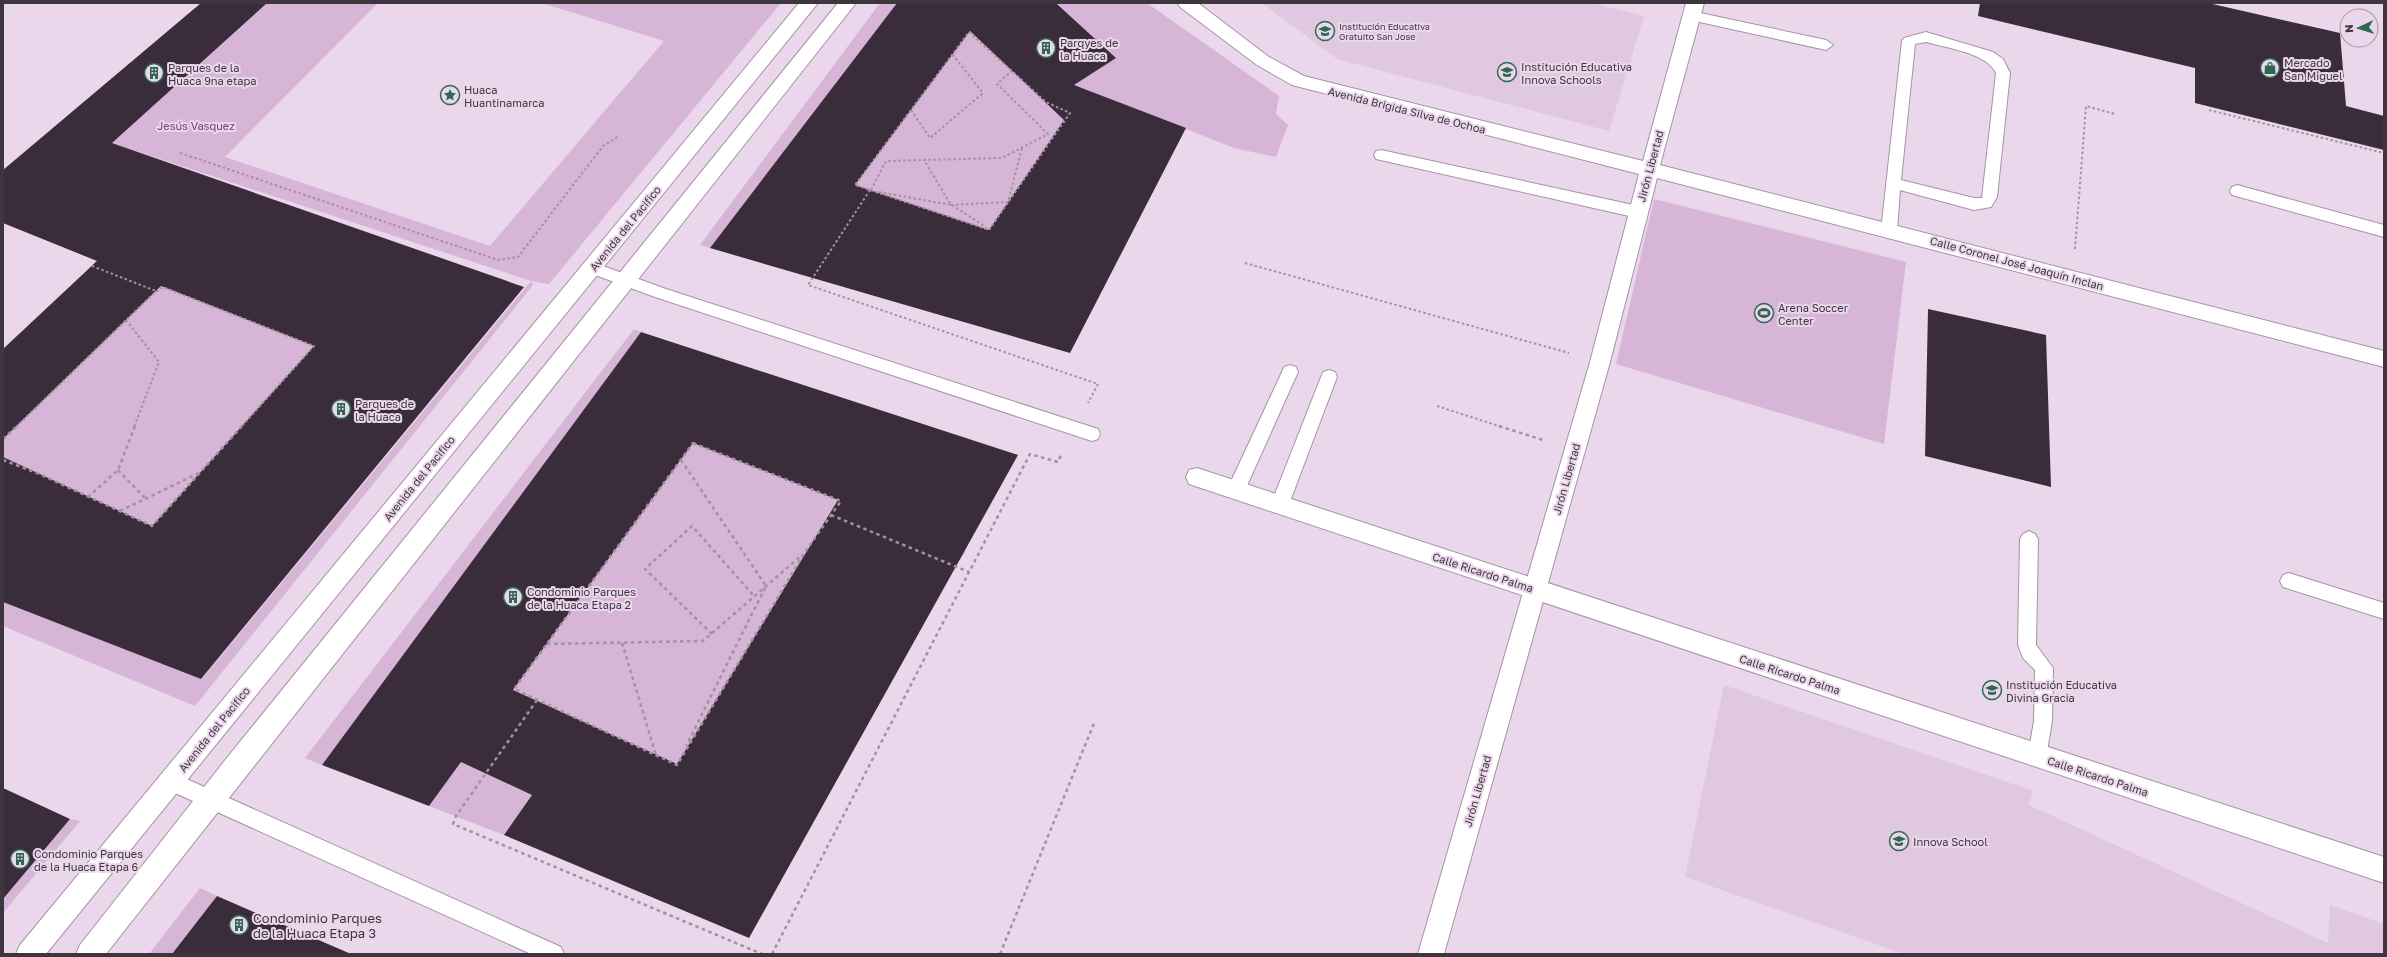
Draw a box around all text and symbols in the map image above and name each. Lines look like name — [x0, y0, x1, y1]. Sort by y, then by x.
north arrow — [2339, 8, 2379, 48]
school or university icon: Institución Educativa Gratuito San Jose — [1314, 20, 1336, 42]
place label: Institución Educativa Gratuito San Jose — [1339, 21, 1430, 42]
text: N — [2342, 24, 2355, 33]
place label: Parqyes de la Huaca — [1060, 36, 1118, 62]
building icon: Parqyes de la Huaca — [1035, 37, 1057, 59]
place label: Mercado San Miguel — [2284, 56, 2343, 82]
shop icon: Mercado San Miguel — [2259, 57, 2281, 79]
place label: Institución Educativa Innova Schools — [1521, 60, 1632, 86]
place label: Parques de la Huaca 9na etapa — [168, 61, 257, 87]
school or university icon: Institución Educativa Innova Schools — [1496, 61, 1518, 83]
building icon: Parques de la Huaca 9na etapa — [143, 62, 165, 84]
place label: Huaca Huantinamarca — [464, 83, 545, 109]
place icon: Huaca Huantinamarca — [439, 84, 461, 106]
street label: Avenida Brigida Silva de Ochoa — [1327, 84, 1487, 136]
park label: Jesús Vasquez — [157, 119, 235, 132]
street label: Jirón Libertad — [1634, 129, 1666, 203]
street label: Avenida del Pacifico — [587, 183, 664, 273]
street label: Calle Coronel José Joaquín Inclan — [1929, 234, 2105, 292]
place label: Arena Soccer Center — [1778, 301, 1849, 327]
sports icon: Arena Soccer Center — [1753, 302, 1775, 324]
place label: Parques de la Huaca — [355, 397, 414, 423]
building icon: Parques de la Huaca — [330, 398, 352, 420]
street label: Avenida del Pacifico — [381, 433, 458, 523]
street label: Jirón Libertad — [1550, 442, 1582, 516]
street label: Calle Ricardo Palma — [1431, 550, 1535, 594]
place label: Condominio Parques de la Huaca Etapa 2 — [527, 585, 636, 611]
building icon: Condominio Parques de la Huaca Etapa 2 — [502, 586, 524, 608]
street label: Calle Ricardo Palma — [1738, 652, 1842, 696]
place label: Institución Educativa Divina Gracia — [2006, 678, 2117, 704]
school or university icon: Institución Educativa Divina Gracia — [1981, 679, 2003, 701]
street label: Avenida del Pacifico — [176, 684, 253, 774]
street label: Jirón Libertad — [1461, 754, 1493, 828]
street label: Calle Ricardo Palma — [2046, 754, 2150, 798]
school or university icon: Innova School — [1888, 830, 1910, 852]
place label: Innova School — [1913, 835, 1988, 848]
place label: Condominio Parques de la Huaca Etapa 6 — [34, 847, 143, 873]
building icon: Condominio Parques de la Huaca Etapa 6 — [9, 848, 31, 870]
place label: Condominio Parques de la Huaca Etapa 3 — [253, 910, 382, 941]
building icon: Condominio Parques de la Huaca Etapa 3 — [228, 914, 250, 936]

